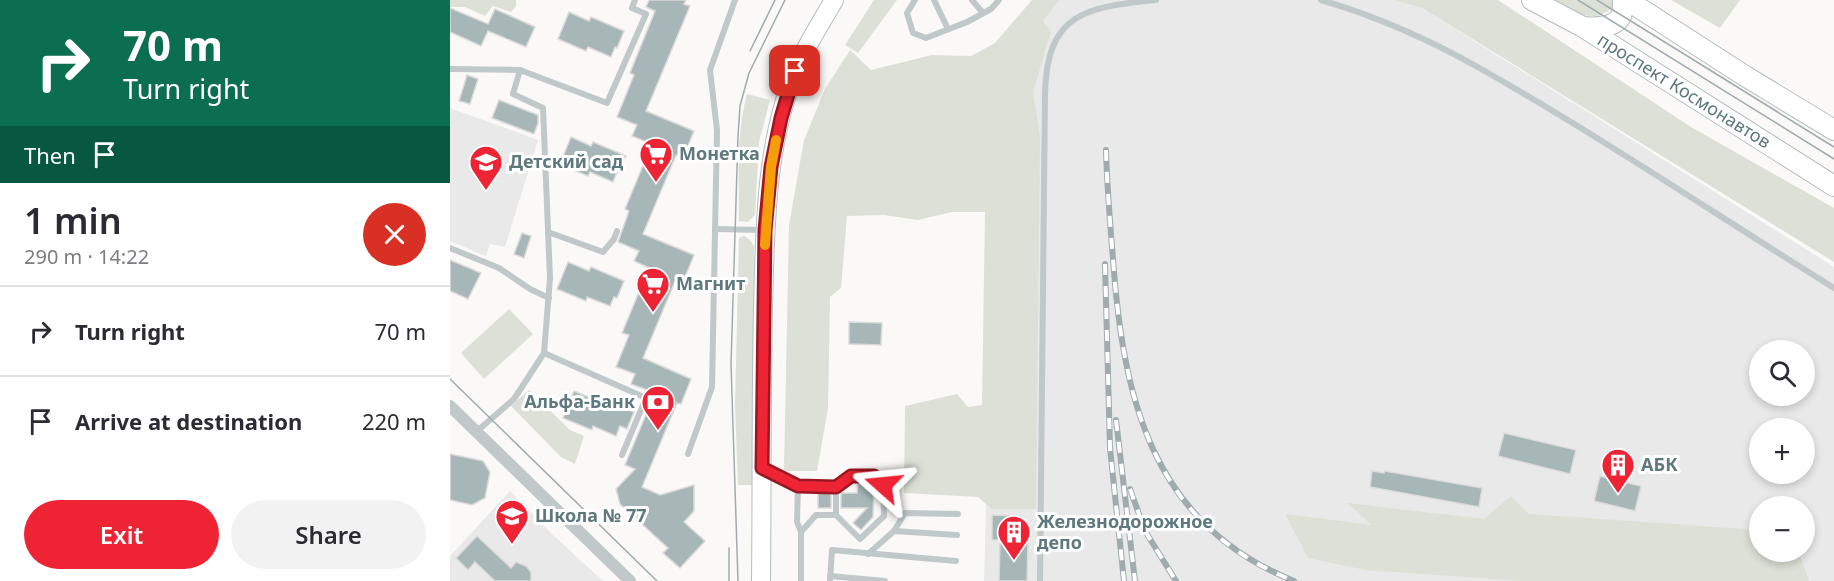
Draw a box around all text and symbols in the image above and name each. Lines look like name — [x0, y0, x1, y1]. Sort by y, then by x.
text: 70 m — [123, 16, 223, 73]
icon: right — [24, 24, 102, 102]
street label: проспект Космонавтов — [1593, 27, 1776, 153]
pin — [769, 45, 820, 96]
icon: arrive — [778, 54, 811, 87]
text: Turn right — [123, 70, 249, 107]
supermarket icon: Монетка — [638, 136, 674, 183]
icon: arrive — [88, 138, 121, 171]
text: Then — [24, 140, 76, 170]
place label: Монетка — [679, 141, 760, 165]
school or university icon: Детский сад — [468, 144, 504, 191]
place label: Детский сад — [509, 149, 624, 173]
text: 1 min — [24, 196, 122, 245]
button: close — [363, 203, 426, 266]
text: 290 m · 14:22 — [24, 243, 149, 270]
supermarket icon: Магнит — [635, 266, 671, 313]
place label: Магнит — [676, 271, 745, 295]
icon: right — [24, 315, 57, 348]
text: Turn right — [75, 316, 185, 346]
text: 70 m — [375, 316, 426, 346]
map controls — [1749, 340, 1815, 562]
button: search — [1749, 340, 1815, 406]
bank icon: Альфа-Банк — [640, 384, 676, 431]
place label: Альфа-Банк — [524, 389, 635, 413]
icon: arrive — [24, 405, 57, 438]
text: Arrive at destination — [75, 406, 302, 436]
text: 220 m — [362, 406, 426, 436]
button: + — [1749, 418, 1815, 484]
building icon: АБК — [1600, 447, 1636, 494]
place label: АБК — [1641, 452, 1678, 476]
position arrow — [851, 453, 915, 517]
button: − — [1749, 496, 1815, 562]
school or university icon: Школа № 77 — [494, 498, 530, 545]
button: Exit — [24, 500, 219, 569]
button: Share — [231, 500, 426, 569]
place label: Школа № 77 — [535, 503, 647, 527]
place label: Железнодорожное депо — [1037, 509, 1213, 554]
building icon: Железнодорожное депо — [996, 514, 1032, 561]

